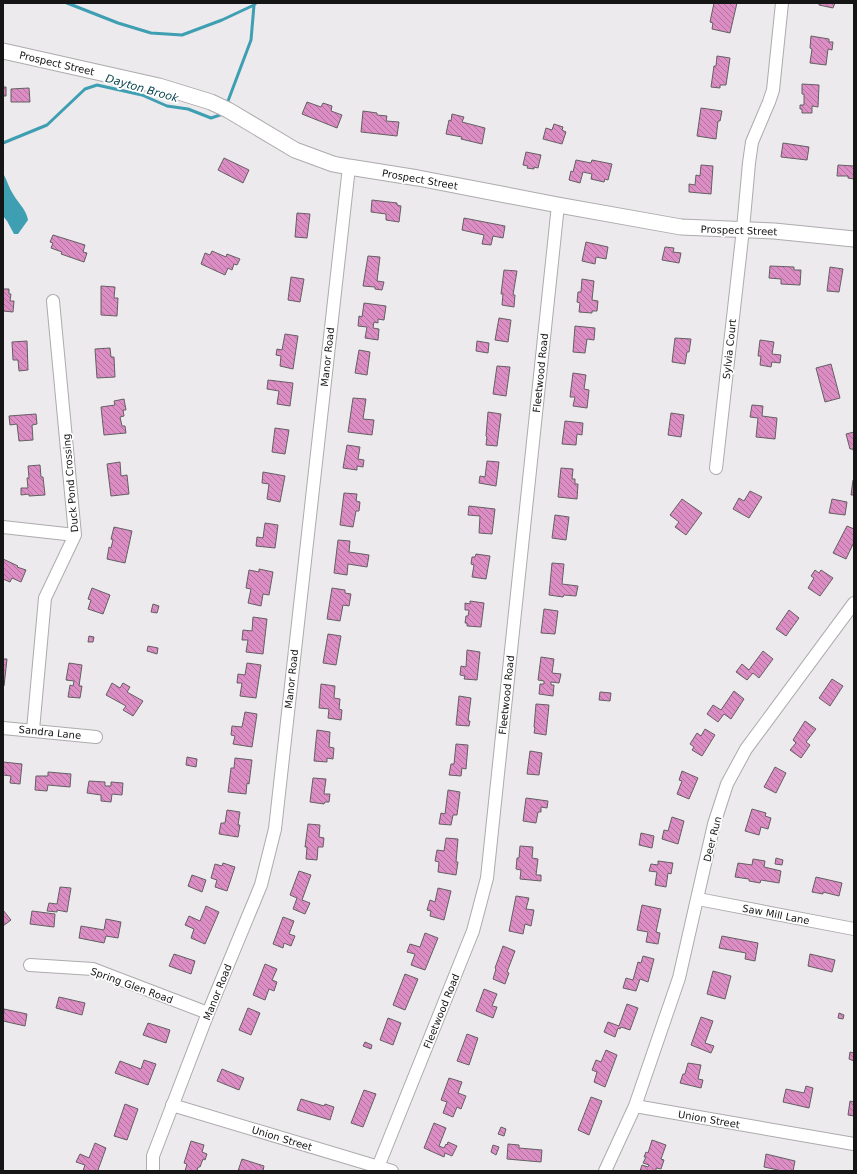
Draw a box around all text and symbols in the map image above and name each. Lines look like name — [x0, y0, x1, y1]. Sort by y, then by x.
street label: Prospect Street — [18, 50, 95, 77]
water label: Dayton Brook — [104, 72, 180, 105]
street label: Prospect Street — [381, 167, 459, 192]
street label: Prospect Street — [701, 224, 778, 237]
street label: Sylvia Court — [721, 318, 738, 380]
street label: Manor Road — [319, 327, 336, 387]
street label: Fleetwood Road — [531, 333, 550, 413]
street label: Duck Pond Crossing — [61, 433, 80, 533]
street label: Manor Road — [283, 649, 300, 709]
street label: Fleetwood Road — [497, 655, 516, 735]
street label: Sandra Lane — [18, 724, 82, 741]
street label: Deer Run — [702, 815, 723, 863]
street label: Saw Mill Lane — [741, 903, 810, 926]
street label: Manor Road — [201, 962, 234, 1022]
street label: Spring Glen Road — [89, 965, 174, 1005]
street label: Fleetwood Road — [421, 972, 462, 1050]
street label: Union Street — [677, 1109, 741, 1130]
street label: Union Street — [250, 1124, 313, 1153]

